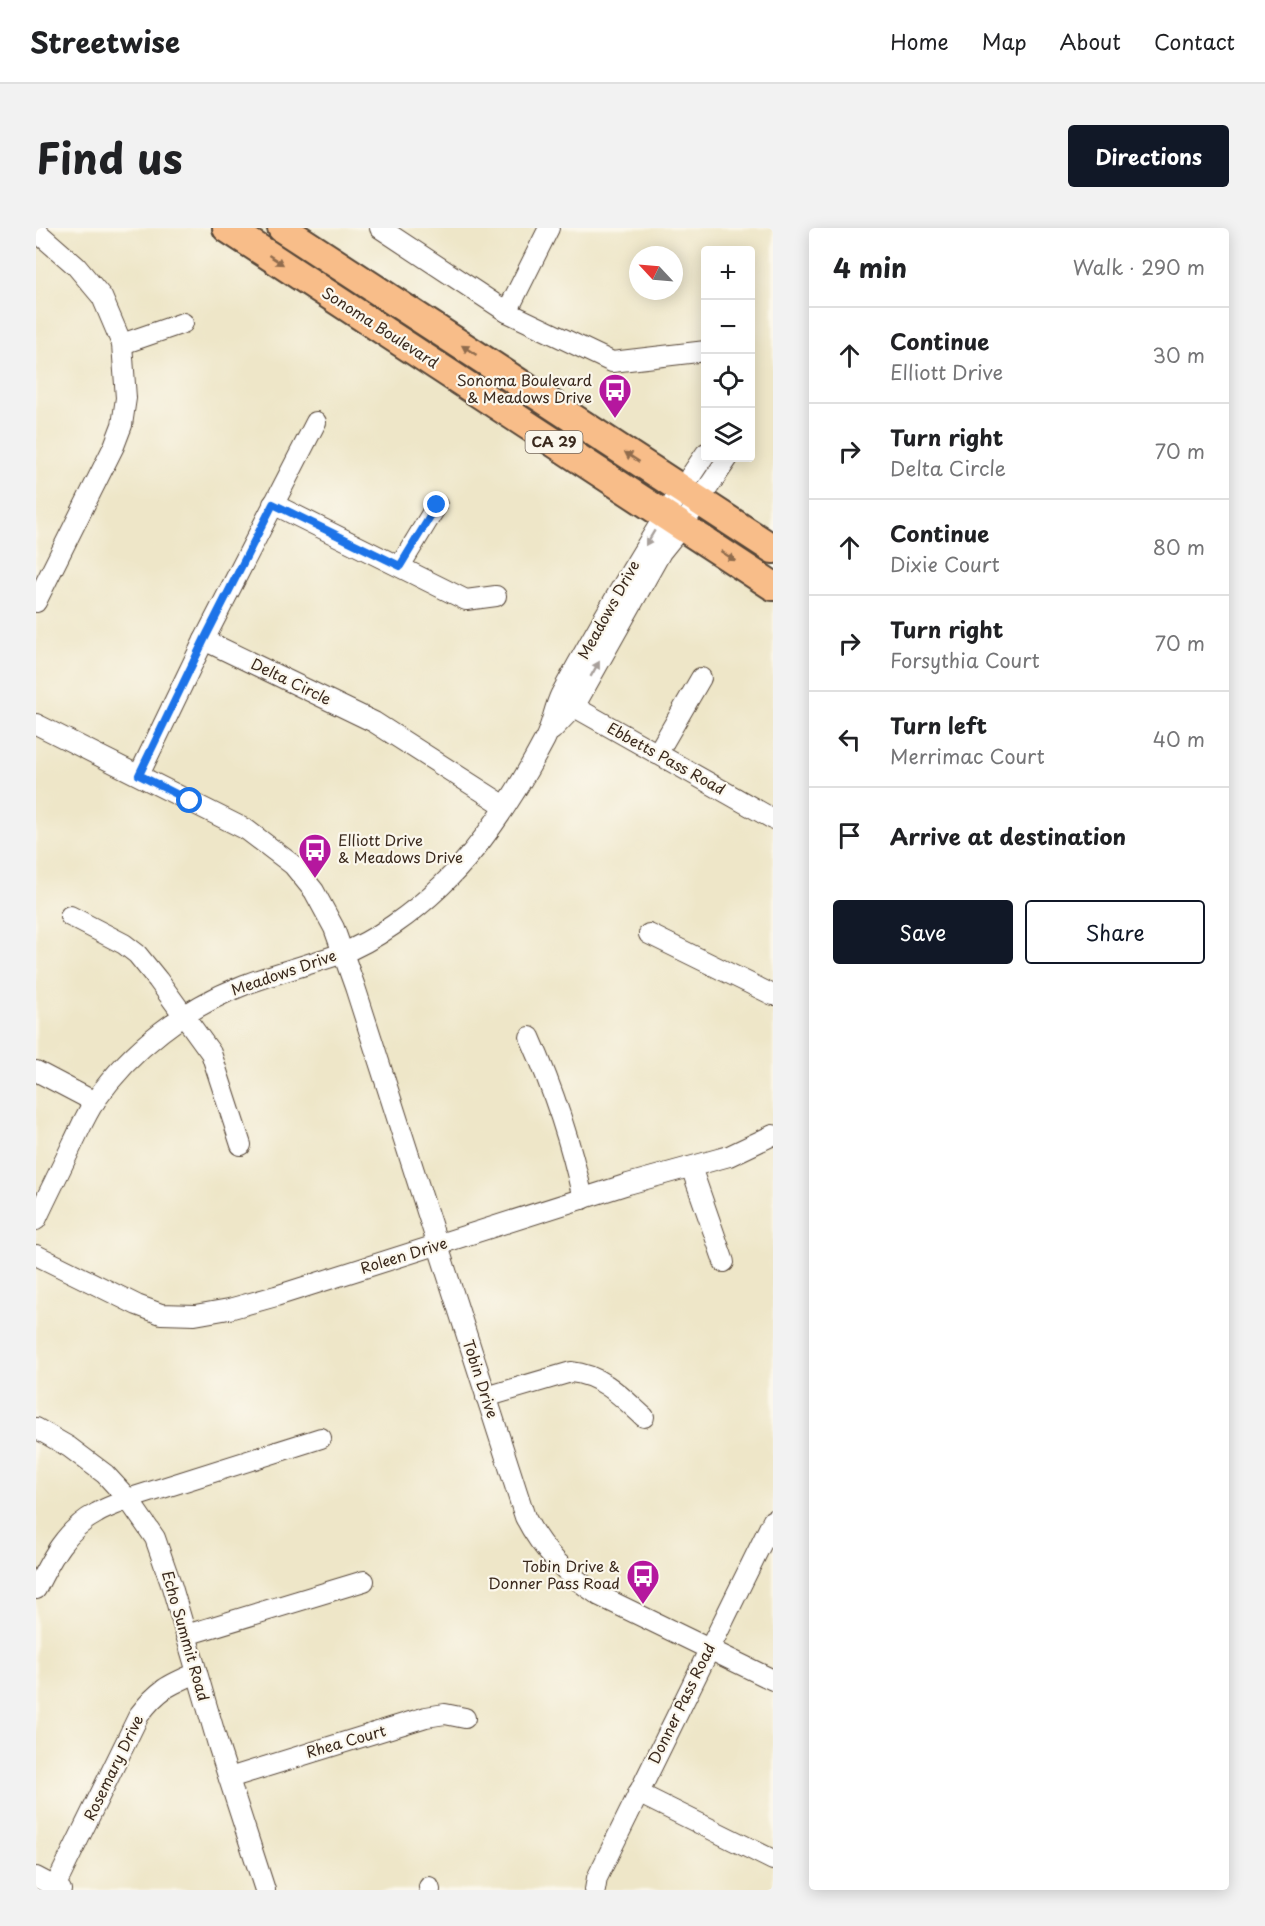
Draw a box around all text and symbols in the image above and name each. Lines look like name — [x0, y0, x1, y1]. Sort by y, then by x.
text: Streetwise — [30, 20, 180, 63]
text: Home — [890, 25, 949, 57]
text: Map — [982, 25, 1027, 57]
text: About — [1060, 25, 1121, 57]
text: Contact — [1154, 25, 1235, 57]
text: Find us — [36, 125, 183, 188]
button: Directions — [1068, 125, 1229, 187]
north arrow — [629, 246, 683, 300]
map controls — [701, 246, 755, 462]
button: + — [701, 246, 755, 300]
text: 4 min — [833, 248, 907, 287]
text: Walk · 290 m — [1073, 252, 1205, 282]
one-way arrow — [267, 254, 283, 266]
street label: Sonoma Boulevard — [318, 280, 444, 373]
button: − — [701, 300, 755, 354]
text: Continue — [890, 324, 989, 357]
icon: ahead — [833, 339, 866, 372]
text: 30 m — [1152, 340, 1205, 370]
one-way arrow — [461, 344, 477, 355]
button: locate — [701, 354, 755, 408]
text: Elliott Drive — [890, 357, 1003, 387]
place label: Sonoma Boulevard & Meadows Drive — [457, 368, 592, 408]
bus stop icon: Sonoma Boulevard & Meadows Drive — [597, 372, 633, 419]
button: layers — [701, 408, 755, 462]
text: Turn right — [890, 420, 1003, 453]
road number: CA 29 — [526, 431, 582, 453]
icon: right — [833, 435, 866, 468]
text: 70 m — [1155, 436, 1205, 466]
one-way arrow — [624, 451, 640, 463]
text: Delta Circle — [890, 453, 1006, 483]
route end — [423, 491, 449, 517]
text: Continue — [890, 516, 989, 549]
one-way arrow — [644, 530, 655, 546]
icon: ahead — [833, 531, 866, 564]
text: 80 m — [1153, 532, 1205, 562]
text: Dixie Court — [890, 549, 1000, 579]
one-way arrow — [719, 550, 735, 562]
street label: Meadows Drive — [571, 556, 644, 663]
text: Turn right — [890, 612, 1003, 645]
icon: right — [833, 627, 866, 660]
text: 70 m — [1155, 628, 1205, 658]
text: Forsythia Court — [890, 645, 1040, 675]
street label: Delta Circle — [248, 651, 336, 710]
one-way arrow — [590, 661, 601, 677]
text: Turn left — [890, 708, 987, 741]
street label: Ebbetts Pass Road — [603, 716, 730, 800]
icon: left — [833, 723, 866, 756]
text: 40 m — [1153, 724, 1205, 754]
text: Merrimac Court — [890, 741, 1045, 771]
route start — [176, 787, 202, 813]
icon: arrive — [833, 819, 866, 852]
text: Arrive at destination — [890, 819, 1126, 852]
place label: Elliott Drive & Meadows Drive — [338, 828, 463, 868]
bus stop icon: Elliott Drive & Meadows Drive — [297, 832, 333, 879]
button: Save — [833, 900, 1013, 964]
button: Share — [1025, 900, 1205, 964]
street label: Meadows Drive — [228, 943, 339, 1000]
street label: Roleen Drive — [357, 1230, 450, 1279]
street label: Tobin Drive — [458, 1336, 505, 1421]
place label: Tobin Drive & Donner Pass Road — [488, 1554, 620, 1594]
bus stop icon: Tobin Drive & Donner Pass Road — [625, 1558, 661, 1605]
street label: Echo Summit Road — [157, 1568, 216, 1703]
street label: Donner Pass Road — [641, 1639, 720, 1768]
street label: Rosemary Drive — [77, 1710, 148, 1824]
street label: Rhea Court — [303, 1718, 388, 1763]

